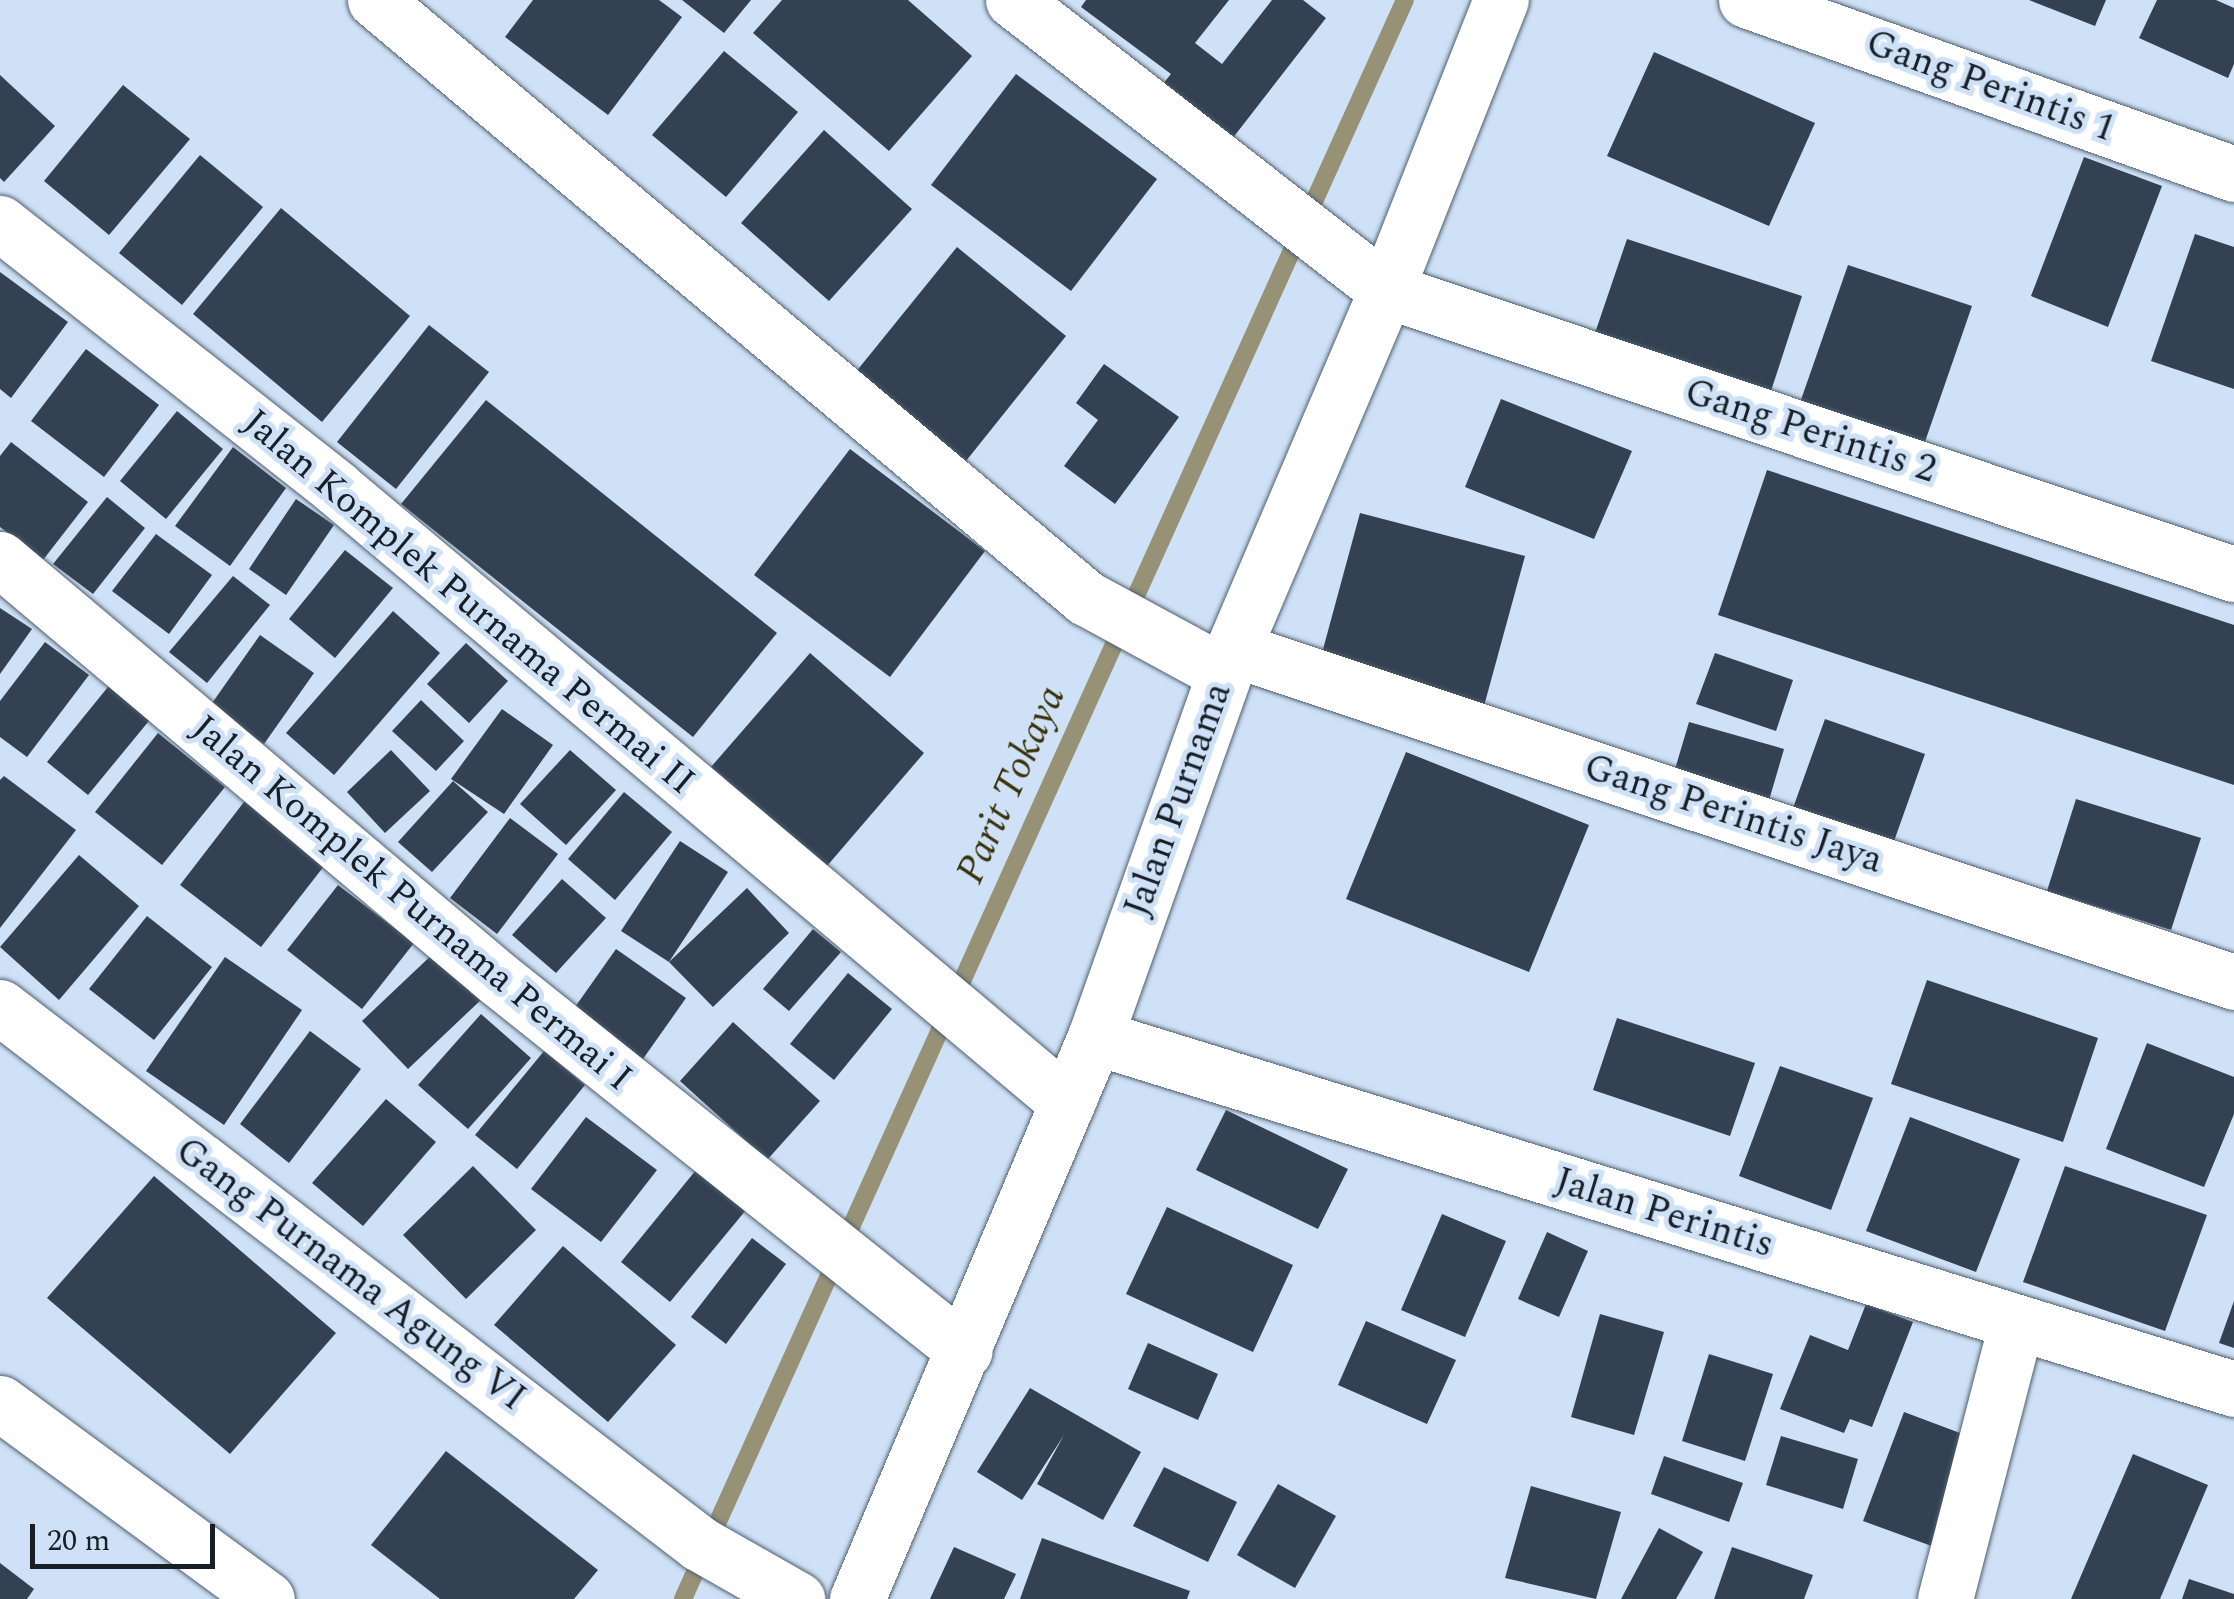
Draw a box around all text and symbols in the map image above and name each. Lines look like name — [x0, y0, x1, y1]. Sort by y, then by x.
street label: Gang Perintis 1 — [1859, 21, 2121, 153]
street label: Gang Perintis 2 — [1679, 370, 1941, 494]
street label: Jalan Komplek Purnama Permai II — [233, 400, 703, 806]
street label: Jalan Purnama — [1116, 677, 1242, 923]
water label: Parit Tokaya — [947, 679, 1077, 891]
street label: Jalan Komplek Purnama Permai I — [181, 706, 641, 1102]
street label: Gang Perintis Jaya — [1578, 745, 1888, 885]
street label: Gang Purnama Agung VI — [166, 1128, 534, 1422]
street label: Jalan Perintis — [1549, 1159, 1779, 1269]
scale bar — [35, 1504, 220, 1566]
text: 20 m — [47, 1518, 110, 1564]

